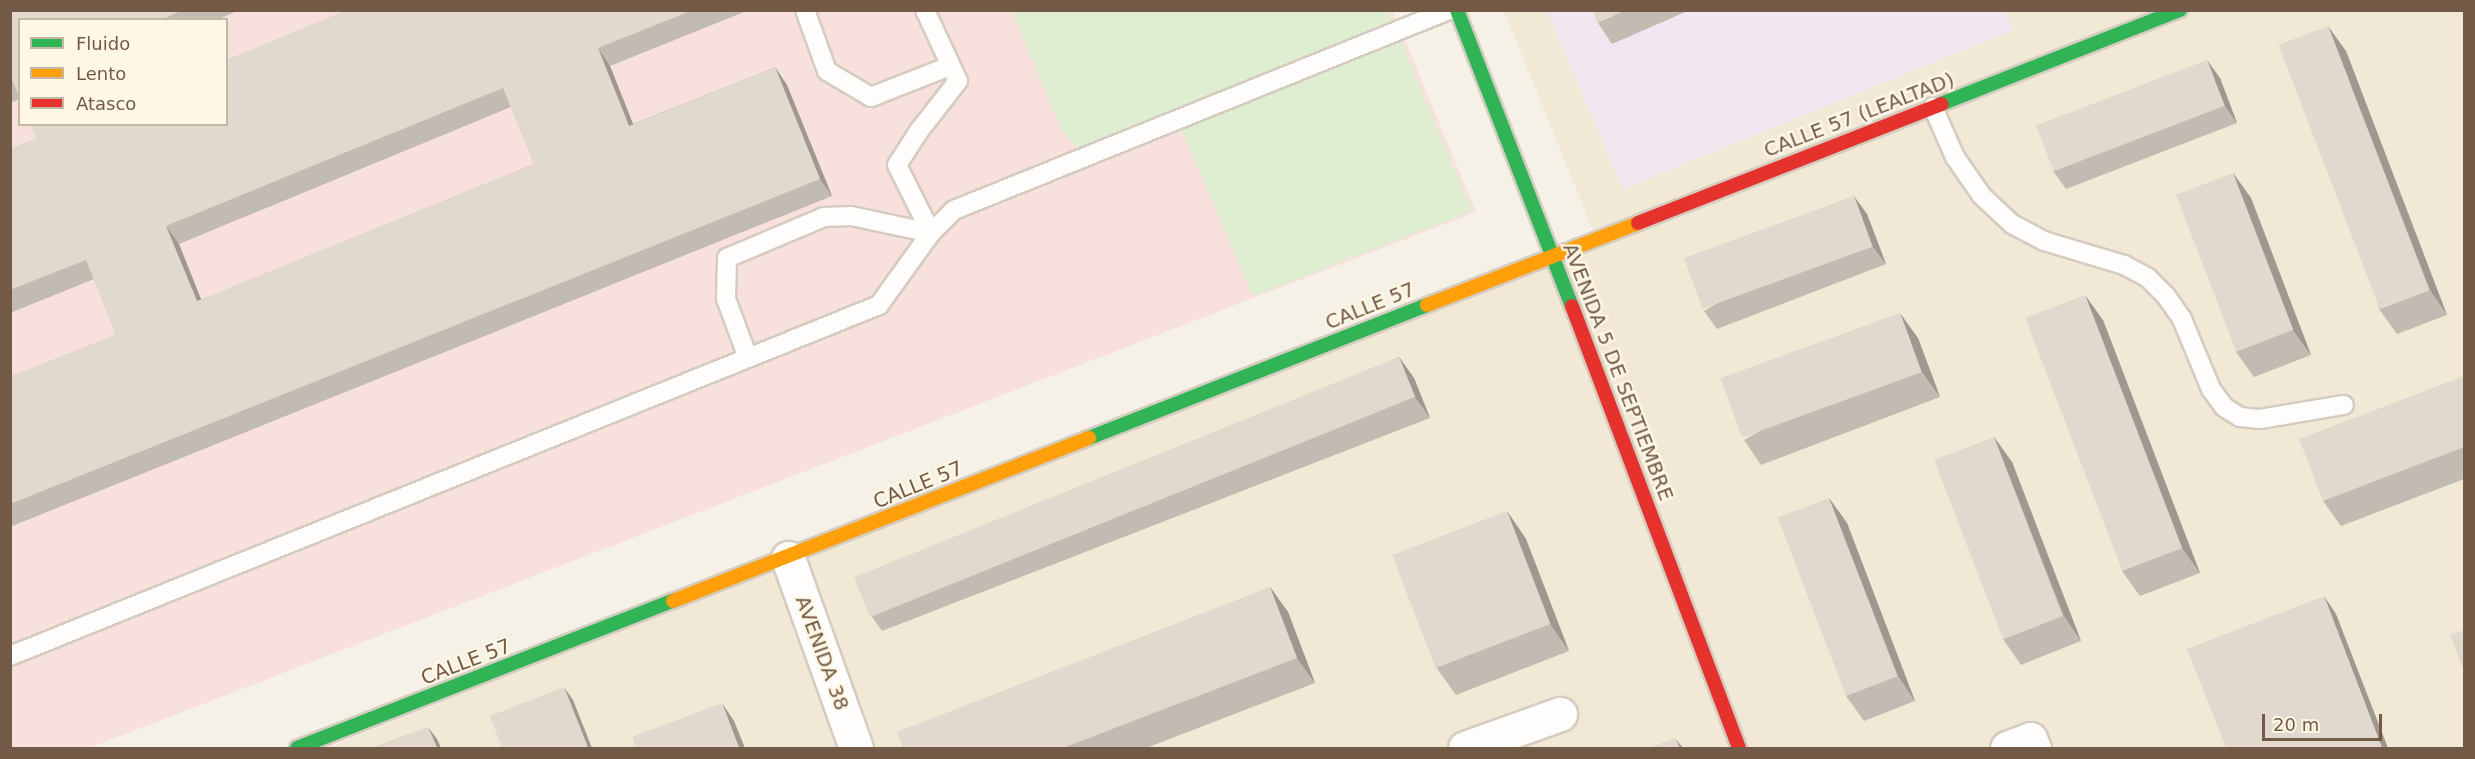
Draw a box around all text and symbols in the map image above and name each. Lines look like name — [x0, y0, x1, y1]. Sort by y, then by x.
legend — [18, 18, 228, 126]
text: Fluido — [76, 33, 130, 54]
text: Lento — [76, 63, 126, 84]
street label: CALLE 57 (LEALTAD) — [1760, 68, 1958, 162]
text: Atasco — [76, 93, 136, 114]
street label: AVENIDA 5 DE SEPTIEMBRE — [1558, 240, 1678, 504]
street label: CALLE 57 — [1322, 277, 1418, 335]
street label: CALLE 57 — [870, 456, 966, 514]
street label: AVENIDA 38 — [790, 592, 854, 714]
street label: CALLE 57 — [418, 634, 514, 690]
scale bar — [2265, 702, 2385, 740]
text: 20 m — [2273, 714, 2319, 735]

